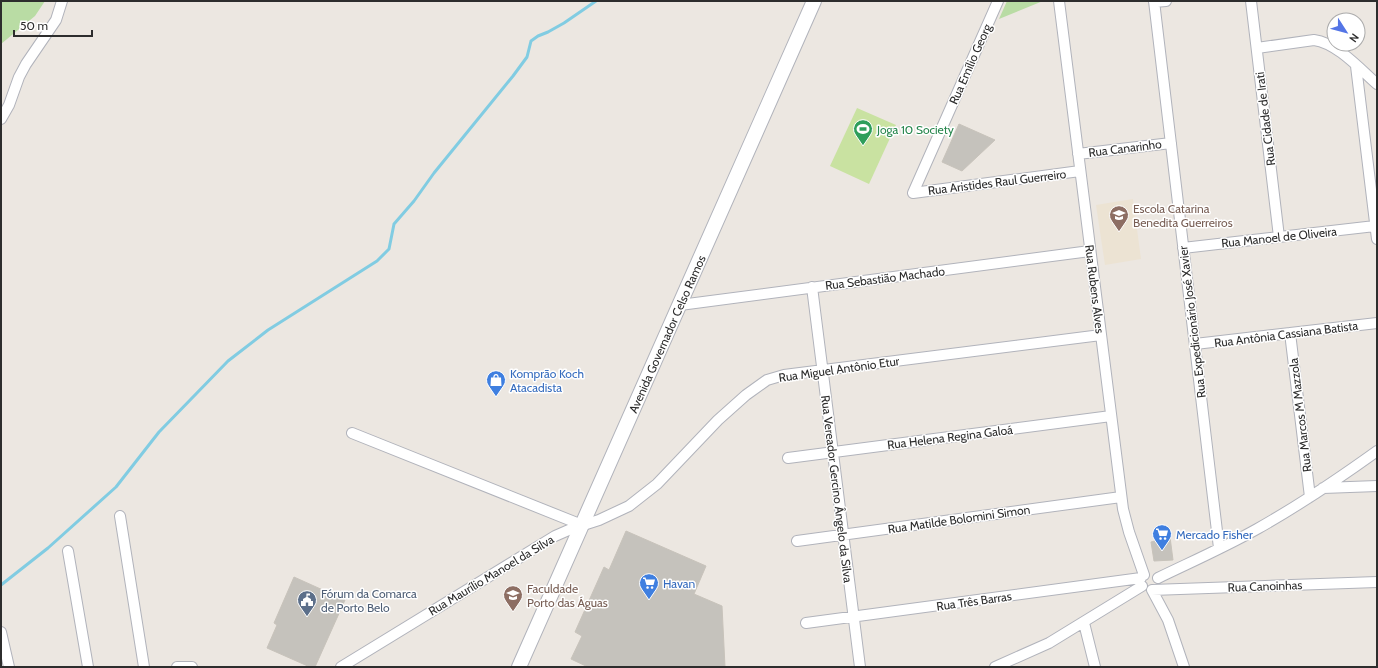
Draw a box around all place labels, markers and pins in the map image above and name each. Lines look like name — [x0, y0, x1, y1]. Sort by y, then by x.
sports icon: Joga 10 Society — [852, 118, 874, 146]
place label: Joga 10 Society — [876, 122, 954, 137]
place label: Escola Catarina Benedita Guerreiros — [1133, 201, 1233, 230]
school or university icon: Escola Catarina Benedita Guerreiros — [1108, 204, 1130, 232]
place label: Komprão Koch Atacadista — [510, 366, 584, 395]
shop icon: Komprão Koch Atacadista — [485, 369, 507, 397]
supermarket icon: Mercado Fisher — [1151, 523, 1173, 551]
place label: Mercado Fisher — [1176, 527, 1253, 542]
supermarket icon: Havan — [638, 572, 660, 600]
place label: Havan — [663, 576, 695, 591]
place label: Faculdade Porto das Águas — [527, 581, 608, 610]
school or university icon: Faculdade Porto das Águas — [502, 584, 524, 612]
place label: Fórum da Comarca de Porto Belo — [321, 586, 417, 615]
public building icon: Fórum da Comarca de Porto Belo — [296, 589, 318, 617]

